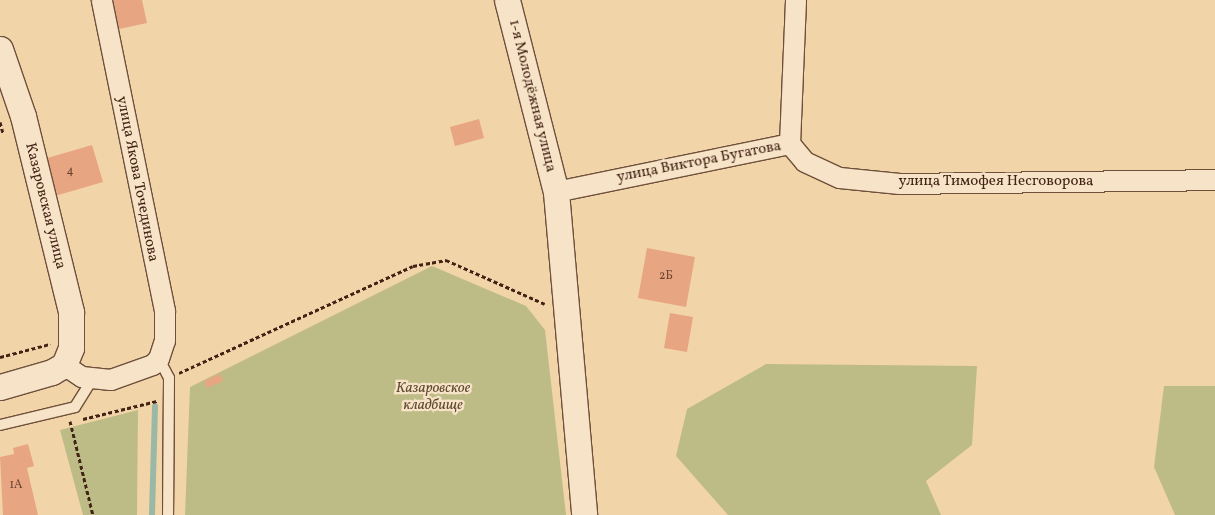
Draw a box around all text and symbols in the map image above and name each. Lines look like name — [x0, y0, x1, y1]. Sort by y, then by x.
street label: 1-я Молодёжная улица — [504, 18, 560, 174]
street label: улица Якова Точединова — [112, 94, 162, 264]
street label: улица Виктора Бугатова — [615, 137, 783, 187]
street label: Казаровская улица — [21, 141, 69, 271]
house number: 4 — [66, 165, 74, 179]
street label: улица Тимофея Несговорова — [898, 173, 1094, 191]
house number: 2Б — [659, 270, 673, 284]
park label: Казаровское кладбище — [396, 379, 470, 414]
house number: 1А — [9, 479, 23, 493]

